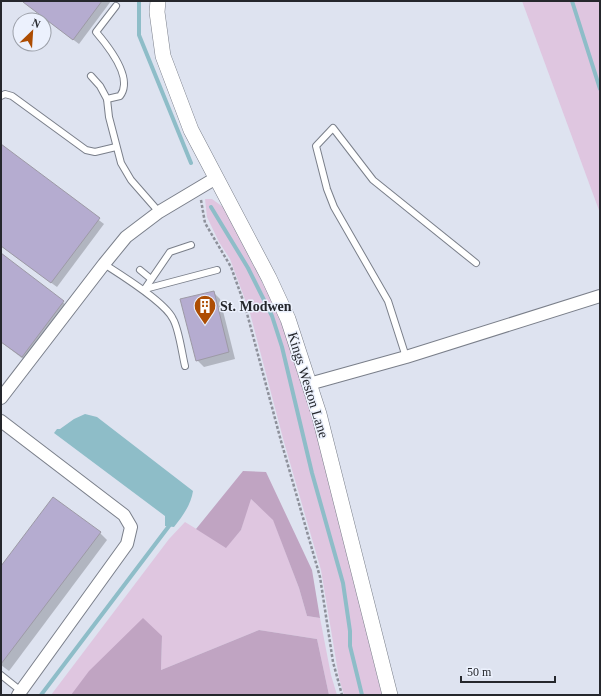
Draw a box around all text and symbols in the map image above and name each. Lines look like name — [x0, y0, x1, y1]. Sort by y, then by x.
north arrow — [12, 12, 52, 52]
text: N — [30, 16, 42, 30]
building icon: St. Modwen — [192, 293, 218, 326]
place label: St. Modwen — [220, 299, 292, 314]
street label: Kings Weston Lane — [285, 330, 331, 440]
scale bar — [461, 658, 555, 684]
text: 50 m — [467, 665, 492, 679]

